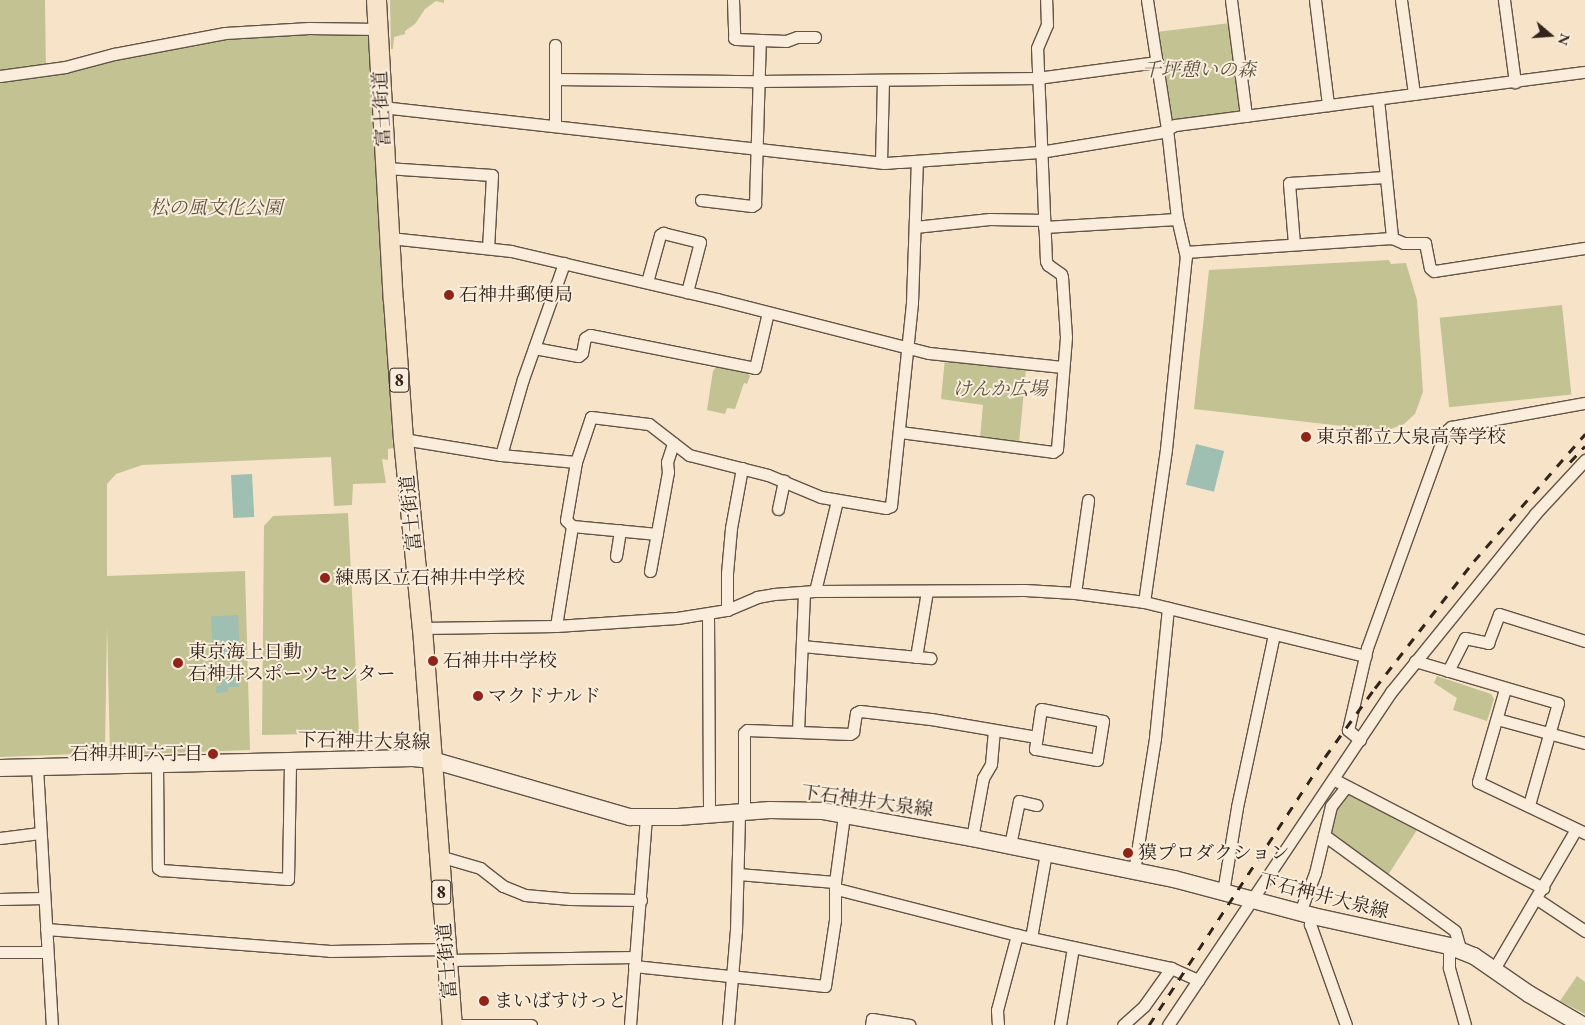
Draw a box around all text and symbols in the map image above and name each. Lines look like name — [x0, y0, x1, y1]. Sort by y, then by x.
north arrow — [1525, 10, 1575, 60]
text: N — [1554, 31, 1575, 48]
park label: 千坪憩いの森 — [1142, 59, 1256, 81]
street label: 富士街道 — [369, 70, 395, 148]
park label: 松の風文化公園 — [150, 197, 282, 219]
place label: 石神井郵便局 — [459, 284, 573, 306]
marker: 石神井郵便局 — [443, 289, 455, 301]
road number: 8 — [389, 364, 409, 396]
park label: けんか広場 — [953, 378, 1047, 400]
place label: 東京都立大泉高等学校 — [1316, 426, 1506, 448]
marker: 東京都立大泉高等学校 — [1300, 431, 1312, 443]
street label: 富士街道 — [396, 474, 426, 552]
place label: 練馬区立石神井中学校 — [335, 567, 525, 589]
marker: 練馬区立石神井中学校 — [319, 572, 331, 584]
place label: 東京海上日動 石神井スポーツセンター — [188, 641, 397, 685]
place label: 石神井中学校 — [443, 650, 557, 672]
marker: 石神井中学校 — [427, 655, 439, 667]
marker: 東京海上日動 石神井スポーツセンター — [172, 657, 184, 669]
place label: マクドナルド — [488, 685, 602, 707]
marker: マクドナルド — [472, 690, 484, 702]
street label: 下石神井大泉線 — [297, 728, 431, 754]
place label: 石神井町六丁目 — [70, 743, 203, 765]
marker: 石神井町六丁目 — [207, 748, 219, 760]
street label: 下石神井大泉線 — [800, 780, 934, 822]
place label: 獏プロダクション — [1138, 842, 1290, 864]
marker: 獏プロダクション — [1122, 847, 1134, 859]
street label: 下石神井大泉線 — [1257, 869, 1391, 923]
road number: 8 — [431, 876, 451, 908]
street label: 富士街道 — [432, 922, 462, 1000]
place label: まいばすけっと — [494, 990, 627, 1012]
marker: まいばすけっと — [478, 995, 490, 1007]

